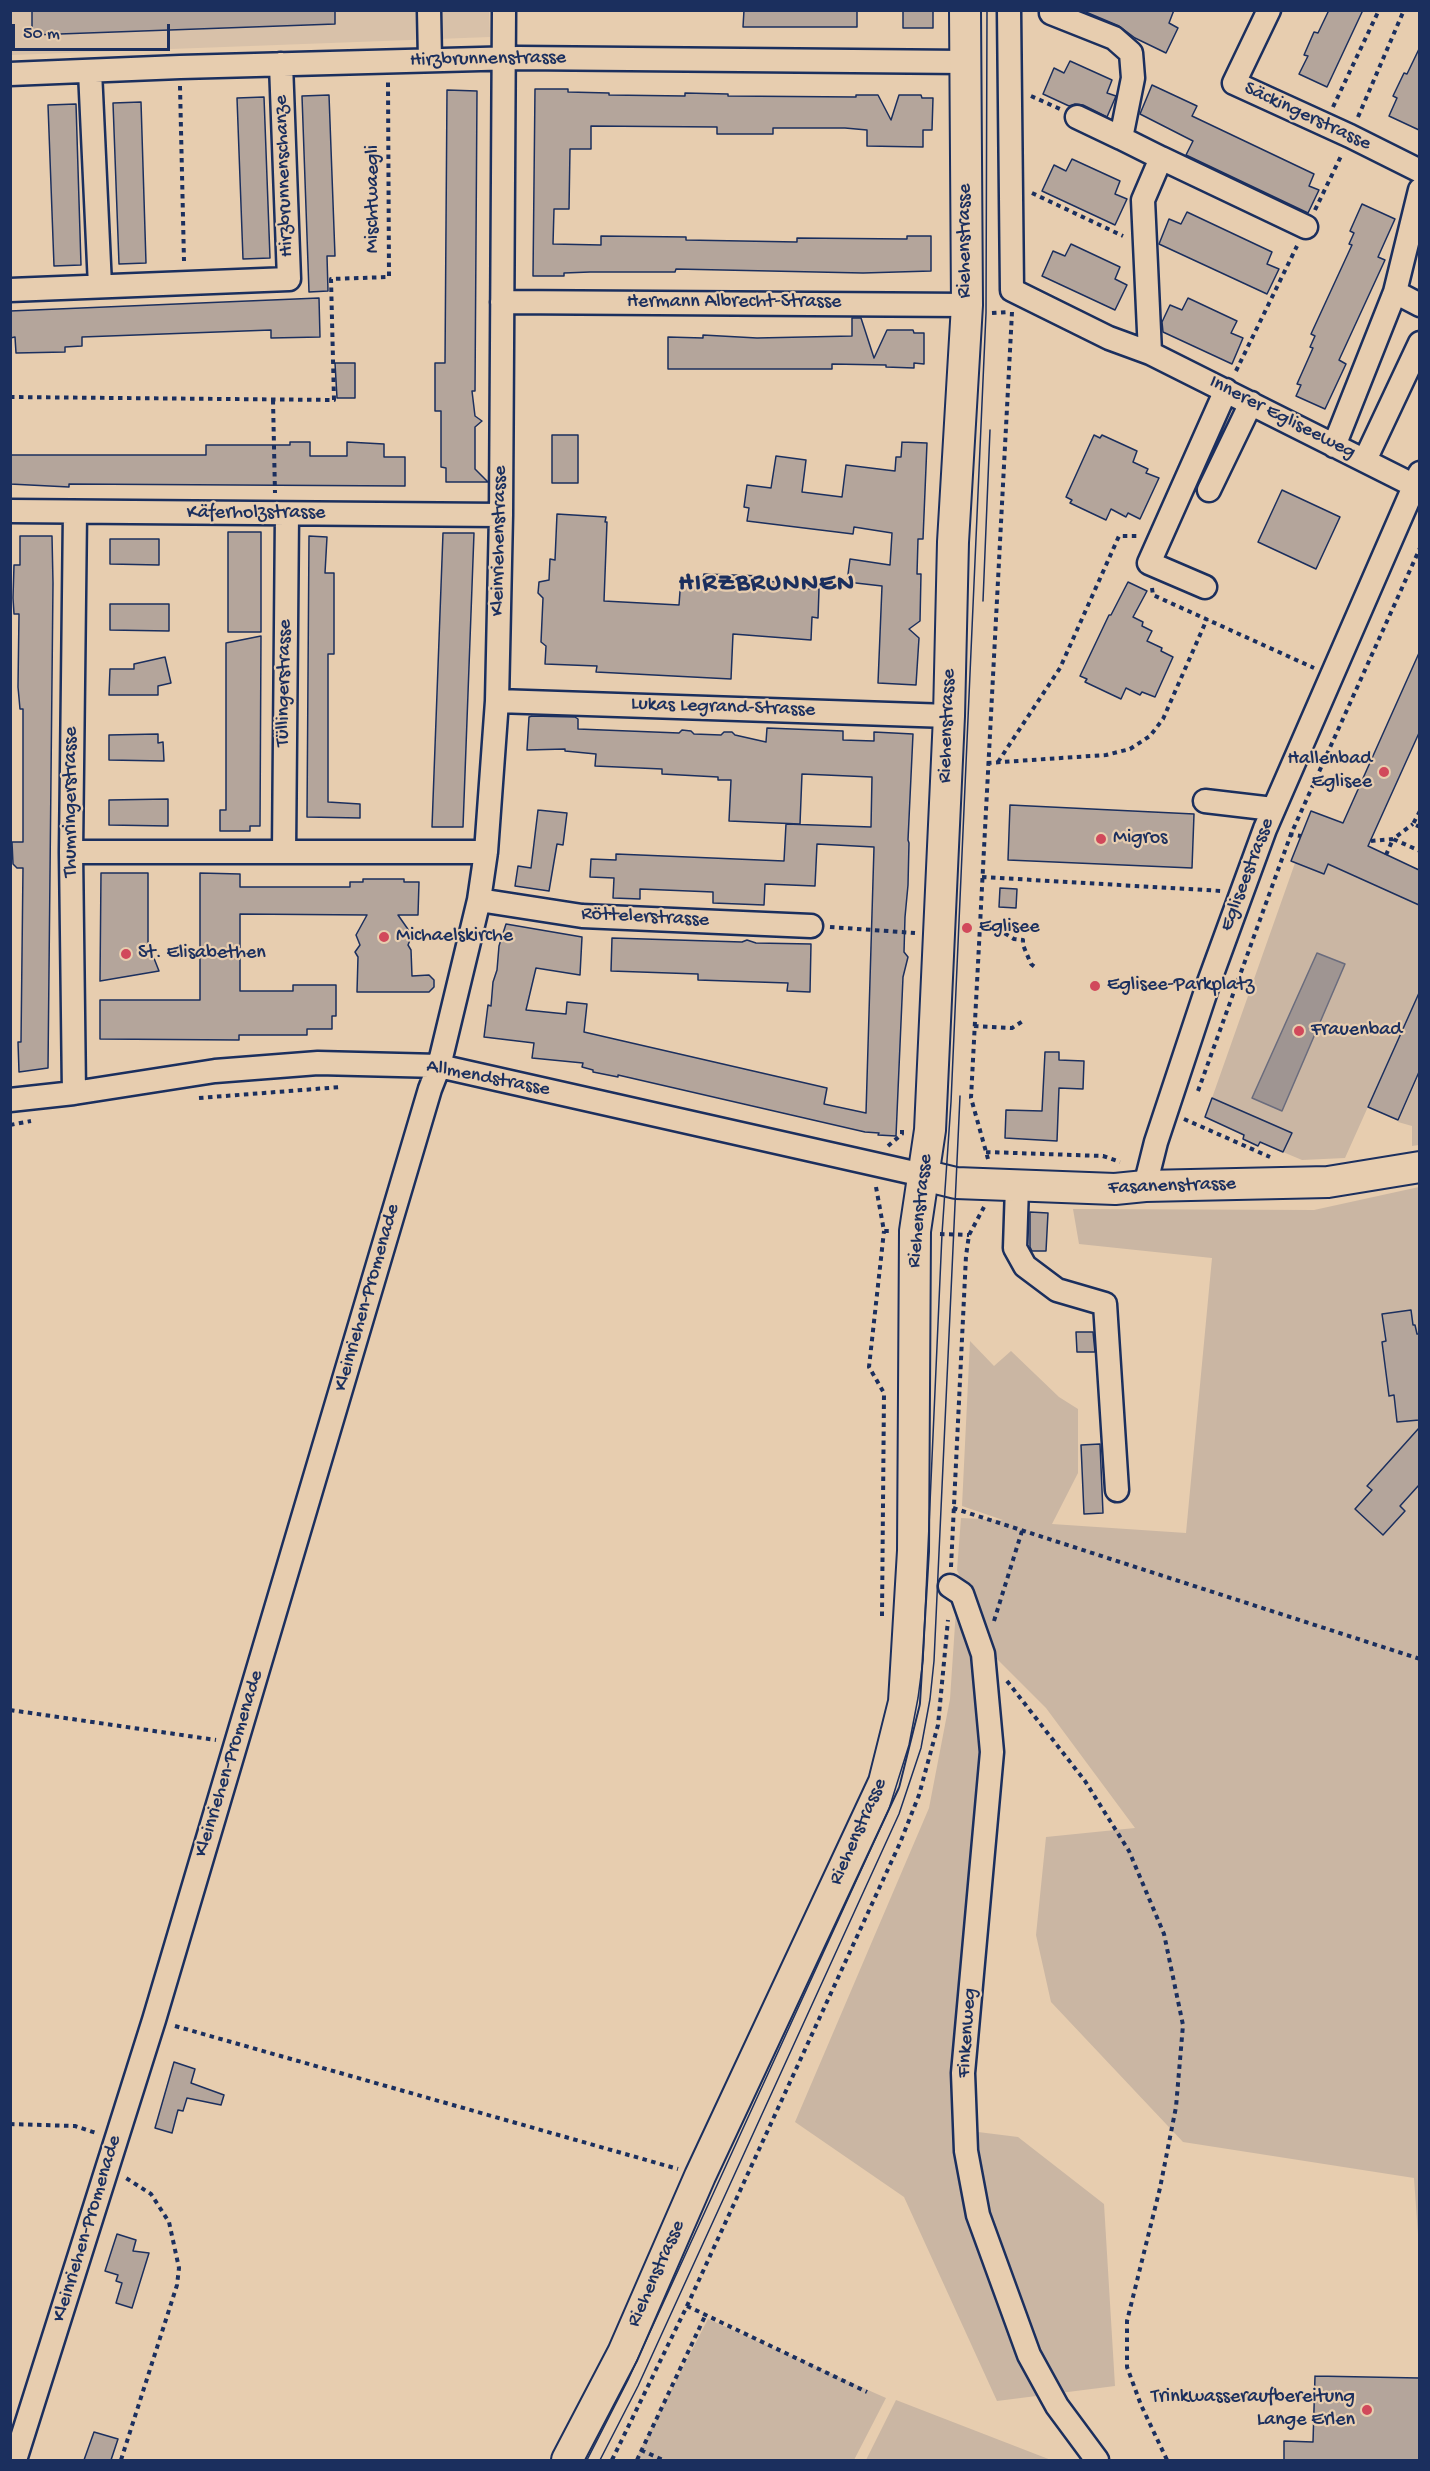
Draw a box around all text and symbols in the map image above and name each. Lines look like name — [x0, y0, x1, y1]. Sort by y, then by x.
scale bar — [15, 12, 172, 50]
text: 50 m — [23, 24, 60, 45]
street label: Hirzbrunnenstrasse — [410, 47, 566, 73]
street label: Säckingerstrasse — [1240, 77, 1374, 157]
street label: Hirzbrunnenschanze — [270, 95, 300, 257]
street label: Mischtwaegli — [362, 145, 386, 253]
street label: Riehenstrasse — [954, 184, 978, 298]
street label: Hermann Albrecht-Strasse — [627, 291, 841, 315]
street label: Innerer Egliseeweg — [1205, 371, 1359, 465]
street label: Kleinriehenstrasse — [487, 465, 513, 617]
street label: Käferholzstrasse — [187, 502, 325, 526]
district label: HIRZBRUNNEN — [678, 569, 856, 601]
street label: Tüllingerstrasse — [272, 619, 298, 747]
street label: Riehenstrasse — [934, 668, 962, 784]
street label: Lukas Legrand-Strasse — [631, 693, 815, 723]
street label: Thumringerstrasse — [60, 727, 84, 877]
place label: Hallenbad Eglisee — [1287, 748, 1372, 795]
marker: Hallenbad Eglisee — [1377, 765, 1391, 779]
street label: Egliseestrasse — [1215, 815, 1281, 935]
place label: Migros — [1113, 827, 1167, 851]
marker: Migros — [1094, 832, 1108, 846]
street label: Röttelerstrasse — [580, 903, 710, 933]
place label: Eglisee — [979, 916, 1040, 940]
marker: Eglisee — [960, 921, 974, 935]
place label: Michaelskirche — [396, 925, 513, 949]
marker: Michaelskirche — [377, 930, 391, 944]
place label: St. Elisabethen — [138, 942, 266, 966]
marker: St. Elisabethen — [119, 947, 133, 961]
place label: Eglisee-Parkplatz — [1107, 974, 1254, 998]
marker: Eglisee-Parkplatz — [1088, 979, 1102, 993]
place label: Frauenbad — [1311, 1019, 1402, 1043]
marker: Frauenbad — [1292, 1024, 1306, 1038]
street label: Allmendstrasse — [424, 1055, 552, 1103]
street label: Riehenstrasse — [903, 1153, 939, 1269]
street label: Fasanenstrasse — [1108, 1173, 1236, 1201]
street label: Kleinriehen-Promenade — [330, 1202, 406, 1394]
street label: Kleinriehen-Promenade — [190, 1668, 270, 1860]
street label: Riehenstrasse — [825, 1775, 893, 1889]
street label: Finkenweg — [953, 1987, 983, 2079]
street label: Kleinriehen-Promenade — [48, 2133, 128, 2325]
street label: Riehenstrasse — [623, 2217, 691, 2331]
place label: Trinkwasseraufbereitung Lange Erlen — [1151, 2386, 1355, 2433]
marker: Trinkwasseraufbereitung Lange Erlen — [1360, 2403, 1374, 2417]

